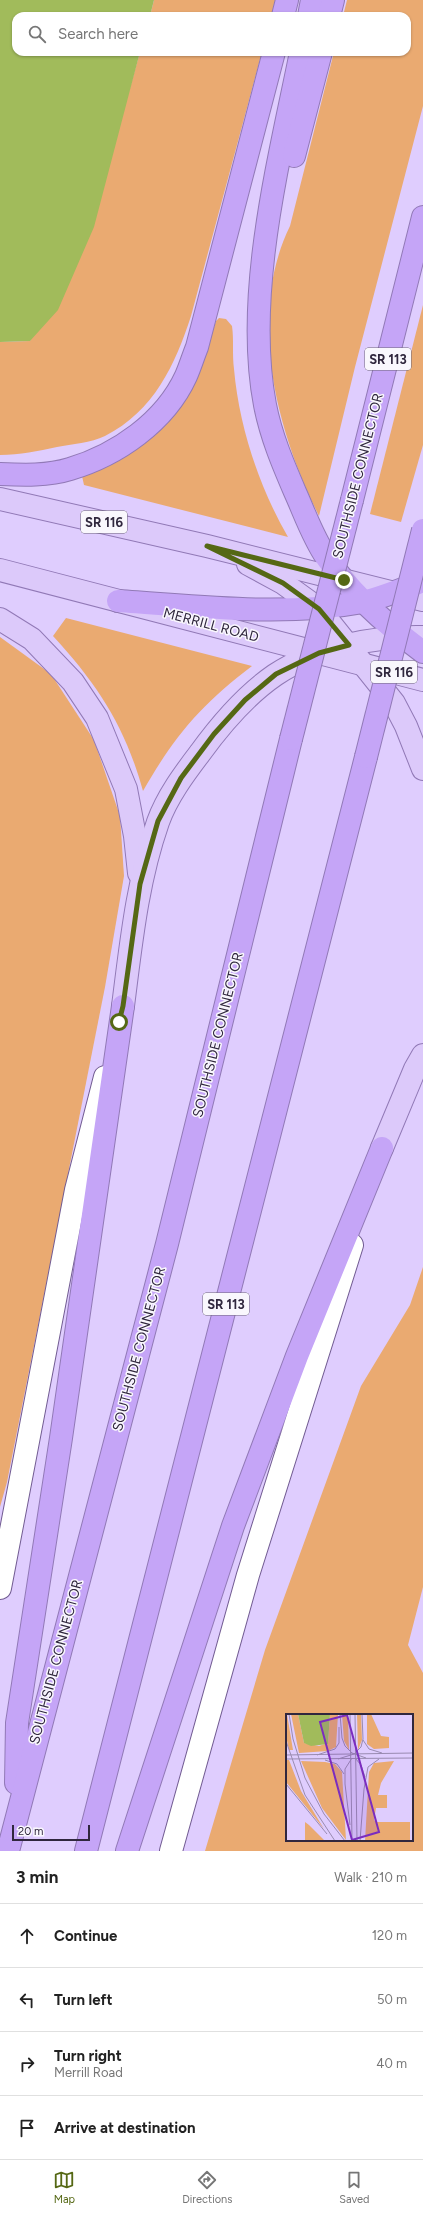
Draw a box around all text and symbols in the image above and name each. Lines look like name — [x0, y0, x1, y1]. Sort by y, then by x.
search box — [12, 12, 411, 56]
icon: search — [26, 23, 48, 45]
text: Search here — [58, 25, 138, 43]
road number: SR 113 — [365, 348, 411, 370]
street label: SOUTHSIDE CONNECTOR — [329, 391, 387, 560]
road number: SR 116 — [81, 511, 127, 533]
route end — [335, 571, 353, 589]
street label: MERRILL ROAD — [161, 604, 261, 646]
road number: SR 116 — [371, 661, 417, 683]
street label: SOUTHSIDE CONNECTOR — [189, 950, 247, 1119]
route start — [110, 1013, 128, 1031]
street label: SOUTHSIDE CONNECTOR — [109, 1265, 169, 1433]
road number: SR 113 — [203, 1293, 249, 1315]
street label: SOUTHSIDE CONNECTOR — [26, 1578, 86, 1746]
inset map — [286, 1714, 413, 1841]
scale bar — [12, 1823, 90, 1842]
text: 20 m — [18, 1825, 43, 1838]
text: 3 min — [16, 1867, 58, 1887]
text: Walk · 210 m — [334, 1870, 407, 1885]
icon: ahead — [16, 1925, 38, 1947]
text: Continue — [54, 1927, 117, 1945]
text: 120 m — [372, 1928, 407, 1943]
icon: left — [16, 1989, 38, 2011]
text: Turn left — [54, 1991, 112, 2009]
text: 50 m — [377, 1992, 407, 2007]
text: Turn right — [54, 2047, 122, 2065]
icon: right — [16, 2053, 38, 2075]
text: 40 m — [376, 2056, 407, 2071]
text: Merrill Road — [54, 2065, 123, 2080]
icon: arrive — [16, 2117, 38, 2139]
text: Arrive at destination — [54, 2119, 195, 2137]
tab: Map — [53, 2169, 75, 2206]
tab: Directions — [182, 2169, 232, 2206]
tab: Saved — [339, 2169, 370, 2206]

